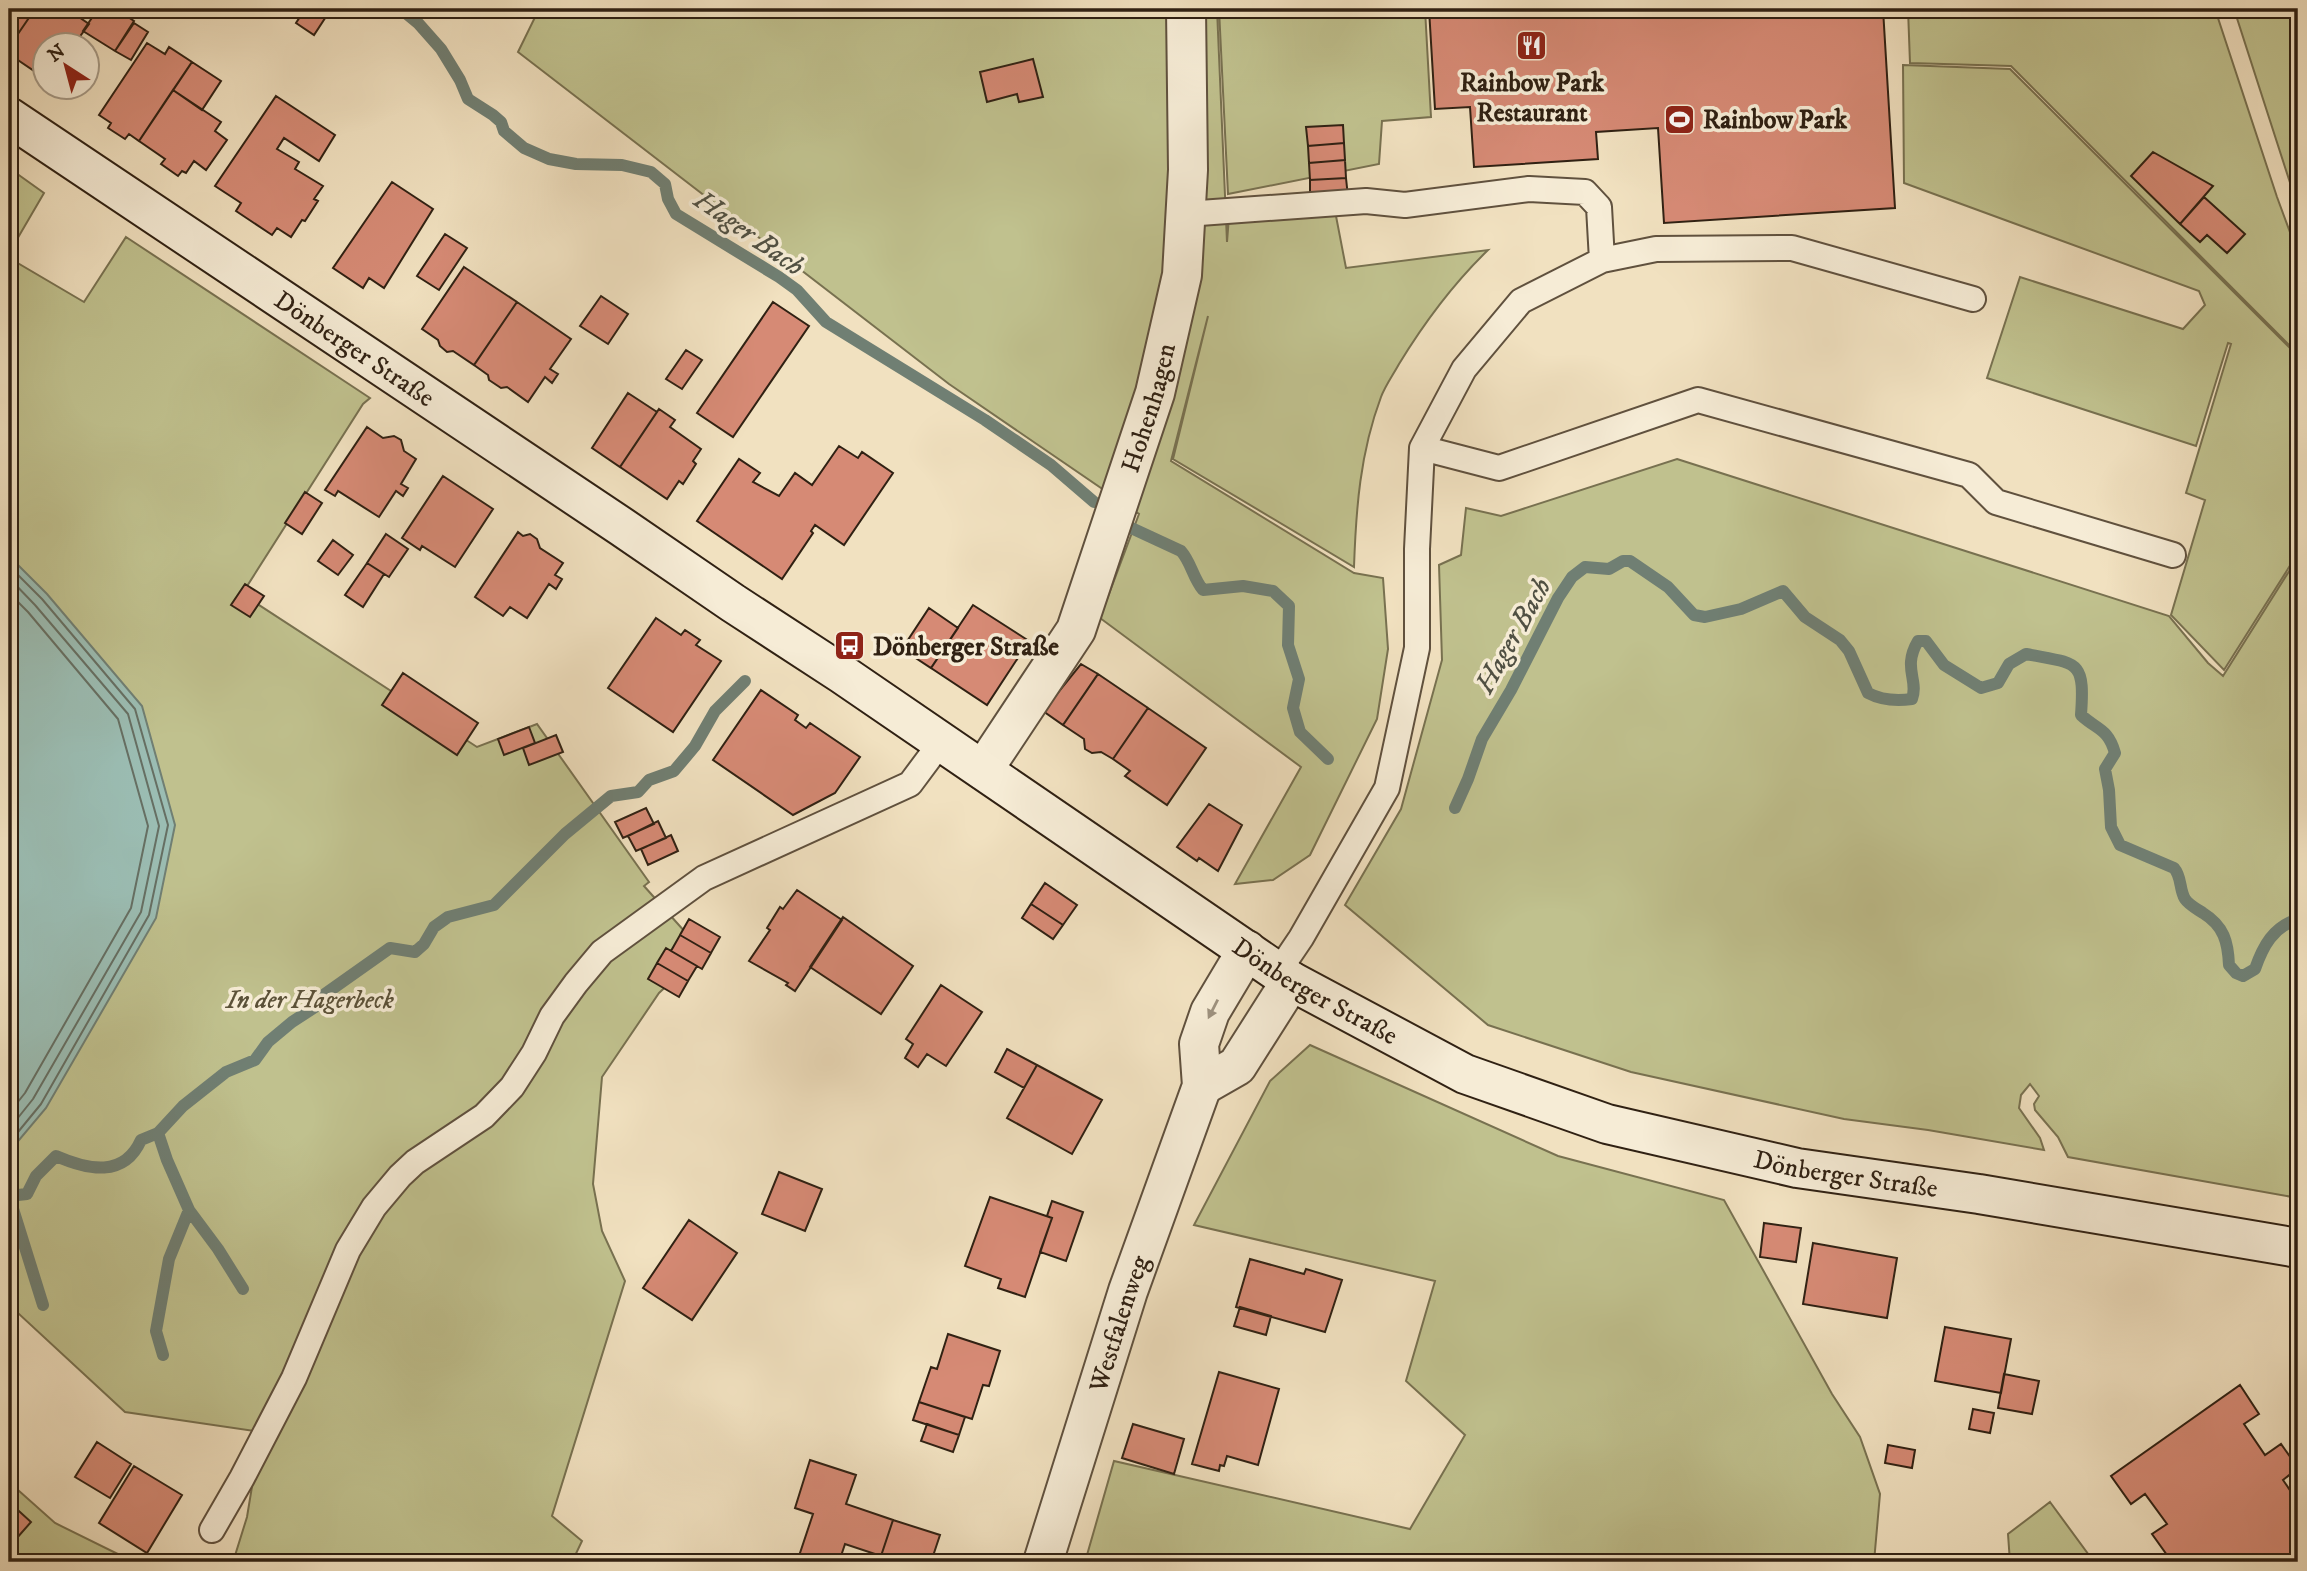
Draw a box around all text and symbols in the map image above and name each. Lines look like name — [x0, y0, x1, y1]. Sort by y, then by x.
restaurant icon: Rainbow Park Restaurant — [1515, 29, 1549, 63]
north arrow — [32, 32, 102, 102]
text: N — [44, 39, 70, 67]
place label: Rainbow Park Restaurant — [1460, 67, 1605, 130]
sports icon: Rainbow Park — [1663, 102, 1697, 136]
place label: Rainbow Park — [1703, 104, 1848, 137]
water label: Hager Bach — [686, 182, 811, 284]
street label: Dönberger Straße — [267, 284, 440, 415]
street label: Hohenhagen — [1115, 340, 1184, 477]
water label: Hager Bach — [1467, 572, 1559, 701]
bus stop icon: Dönberger Straße — [833, 629, 867, 663]
place label: Dönberger Straße — [873, 631, 1059, 664]
street label: Dönberger Straße — [1225, 931, 1403, 1053]
park label: In der Hagerbeck — [224, 984, 394, 1017]
one-way arrow — [1207, 999, 1218, 1019]
street label: Dönberger Straße — [1750, 1143, 1940, 1206]
street label: Westfalenweg — [1082, 1251, 1158, 1397]

